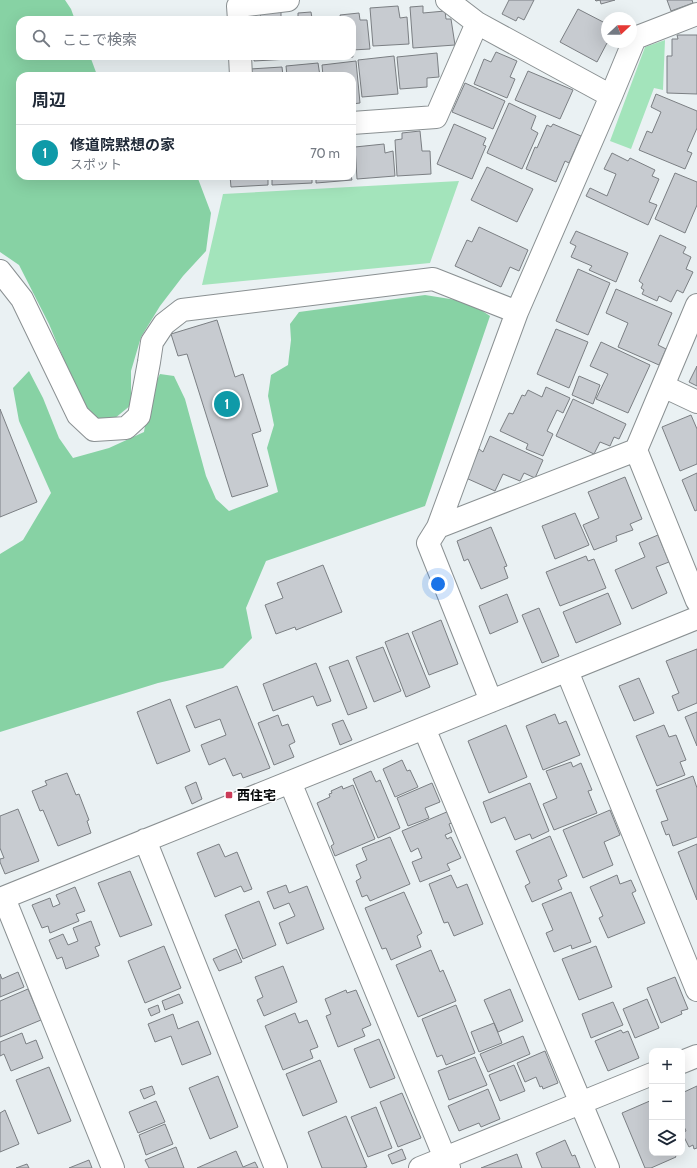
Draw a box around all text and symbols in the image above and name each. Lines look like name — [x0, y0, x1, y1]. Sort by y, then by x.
north arrow — [601, 12, 637, 48]
search box — [16, 16, 356, 60]
icon: search — [30, 27, 52, 49]
text: ここで検索 — [62, 31, 137, 49]
text: 周辺 — [32, 90, 66, 110]
text: 修道院黙想の家 — [70, 136, 175, 154]
text: 1 — [43, 145, 47, 161]
text: 70 m — [310, 145, 340, 161]
text: スポット — [70, 156, 122, 172]
pin: 1 — [214, 389, 240, 419]
your location — [428, 574, 448, 594]
place label: 西住宅 — [237, 787, 276, 803]
marker: 西住宅 — [224, 790, 234, 800]
map controls — [649, 1048, 685, 1156]
button: + — [649, 1048, 685, 1084]
button: − — [649, 1084, 685, 1120]
button: layers — [649, 1120, 685, 1156]

